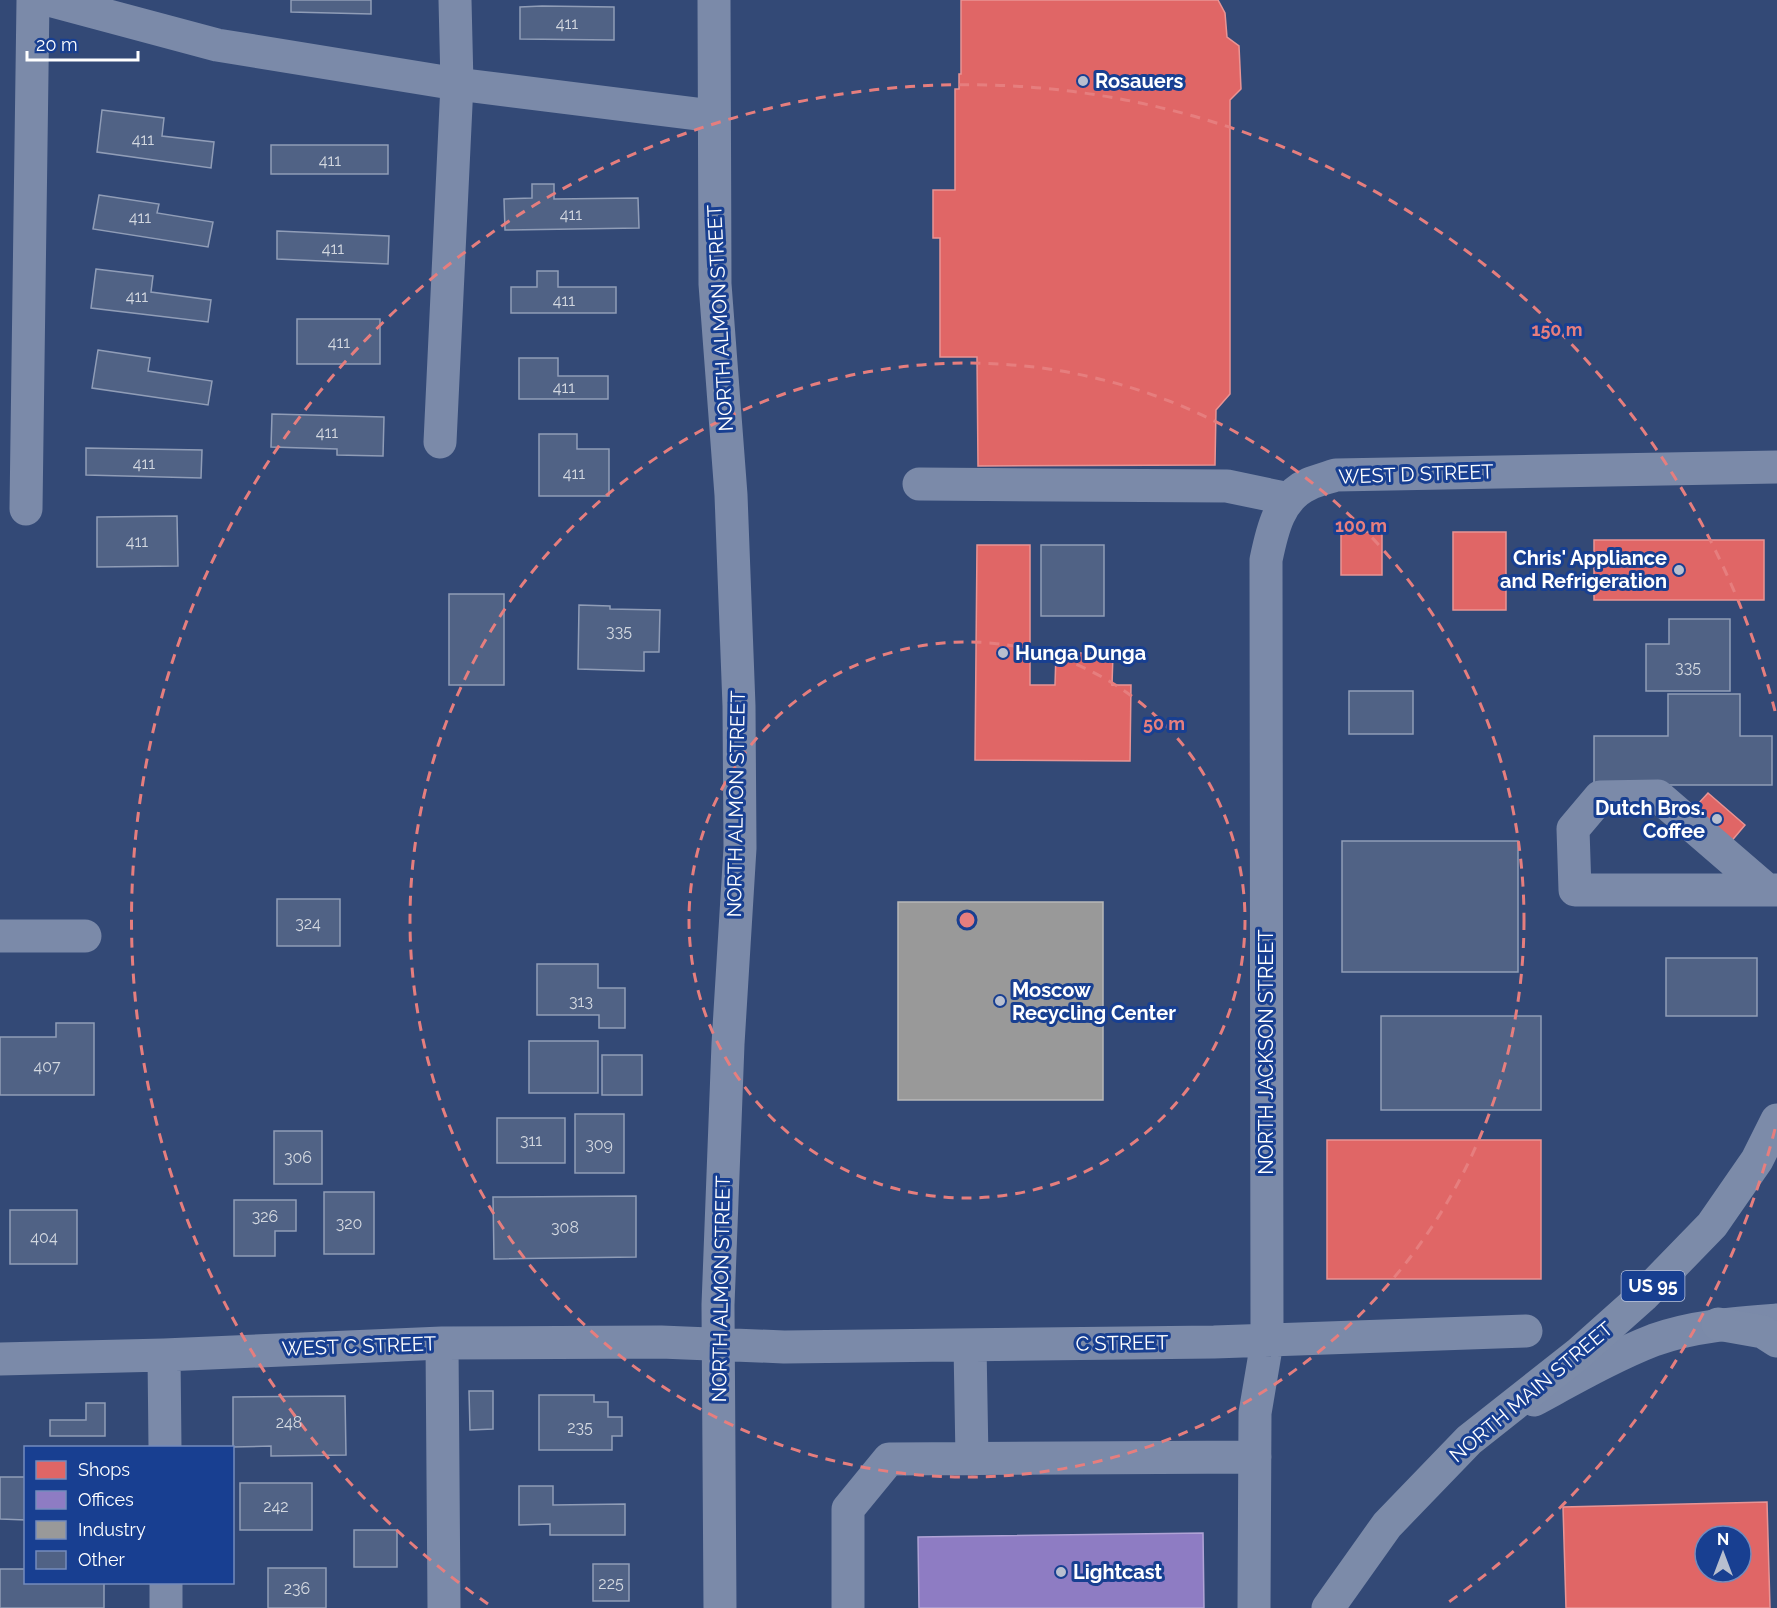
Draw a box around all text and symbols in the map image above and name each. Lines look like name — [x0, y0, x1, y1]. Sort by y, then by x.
house number: 411 — [556, 14, 578, 33]
scale bar — [27, 24, 138, 62]
text: 20 m — [36, 34, 78, 55]
place label: Rosauers — [1095, 69, 1184, 93]
marker: Rosauers — [1076, 74, 1090, 88]
house number: 411 — [132, 130, 154, 149]
house number: 411 — [319, 151, 341, 170]
street label: NORTH ALMON STREET — [702, 204, 738, 432]
house number: 411 — [560, 205, 582, 224]
house number: 411 — [129, 208, 151, 227]
house number: 411 — [322, 239, 344, 258]
house number: 411 — [126, 287, 148, 306]
house number: 411 — [553, 291, 575, 310]
text: 150 m — [1532, 319, 1583, 340]
house number: 411 — [328, 333, 350, 352]
house number: 411 — [553, 378, 575, 397]
house number: 411 — [316, 423, 338, 442]
house number: 411 — [133, 454, 155, 473]
street label: WEST D STREET — [1338, 459, 1494, 489]
house number: 411 — [563, 464, 585, 483]
text: 100 m — [1335, 515, 1387, 536]
house number: 411 — [126, 532, 148, 551]
place label: Chris' Appliance and Refrigeration — [1500, 546, 1667, 593]
marker: Chris' Appliance and Refrigeration — [1672, 563, 1686, 577]
house number: 335 — [606, 622, 632, 641]
place label: Hunga Dunga — [1015, 641, 1146, 665]
marker: Hunga Dunga — [996, 646, 1010, 660]
house number: 335 — [1675, 658, 1701, 677]
street label: NORTH ALMON STREET — [722, 690, 750, 918]
text: 50 m — [1143, 713, 1185, 734]
place label: Dutch Bros. Coffee — [1595, 796, 1705, 843]
marker: Dutch Bros. Coffee — [1710, 812, 1724, 826]
centre of rings — [957, 910, 977, 930]
house number: 324 — [295, 914, 321, 933]
street label: NORTH JACKSON STREET — [1254, 929, 1278, 1175]
place label: Moscow Recycling Center — [1012, 978, 1176, 1025]
house number: 313 — [569, 992, 593, 1011]
marker: Moscow Recycling Center — [993, 994, 1007, 1008]
house number: 407 — [34, 1057, 61, 1076]
house number: 311 — [520, 1131, 542, 1150]
house number: 309 — [585, 1135, 613, 1154]
house number: 306 — [284, 1148, 312, 1167]
street label: NORTH ALMON STREET — [707, 1175, 735, 1403]
house number: 326 — [252, 1207, 278, 1226]
house number: 320 — [336, 1214, 362, 1233]
house number: 308 — [551, 1218, 579, 1237]
house number: 404 — [30, 1228, 58, 1247]
road number: US 95 — [1622, 1271, 1684, 1301]
street label: NORTH MAIN STREET — [1444, 1317, 1618, 1467]
street label: C STREET — [1075, 1330, 1169, 1356]
street label: WEST C STREET — [281, 1331, 437, 1361]
house number: 248 — [276, 1413, 302, 1432]
house number: 235 — [567, 1418, 593, 1437]
legend — [24, 1446, 234, 1584]
text: Shops — [78, 1459, 130, 1480]
text: Offices — [78, 1489, 134, 1510]
house number: 242 — [263, 1497, 289, 1516]
text: Industry — [78, 1519, 146, 1540]
north arrow — [1693, 1524, 1753, 1584]
text: N — [1717, 1530, 1729, 1549]
text: Other — [78, 1549, 126, 1570]
place label: Lightcast — [1073, 1560, 1163, 1584]
marker: Lightcast — [1054, 1565, 1068, 1579]
house number: 225 — [598, 1574, 624, 1593]
house number: 236 — [284, 1579, 310, 1598]

